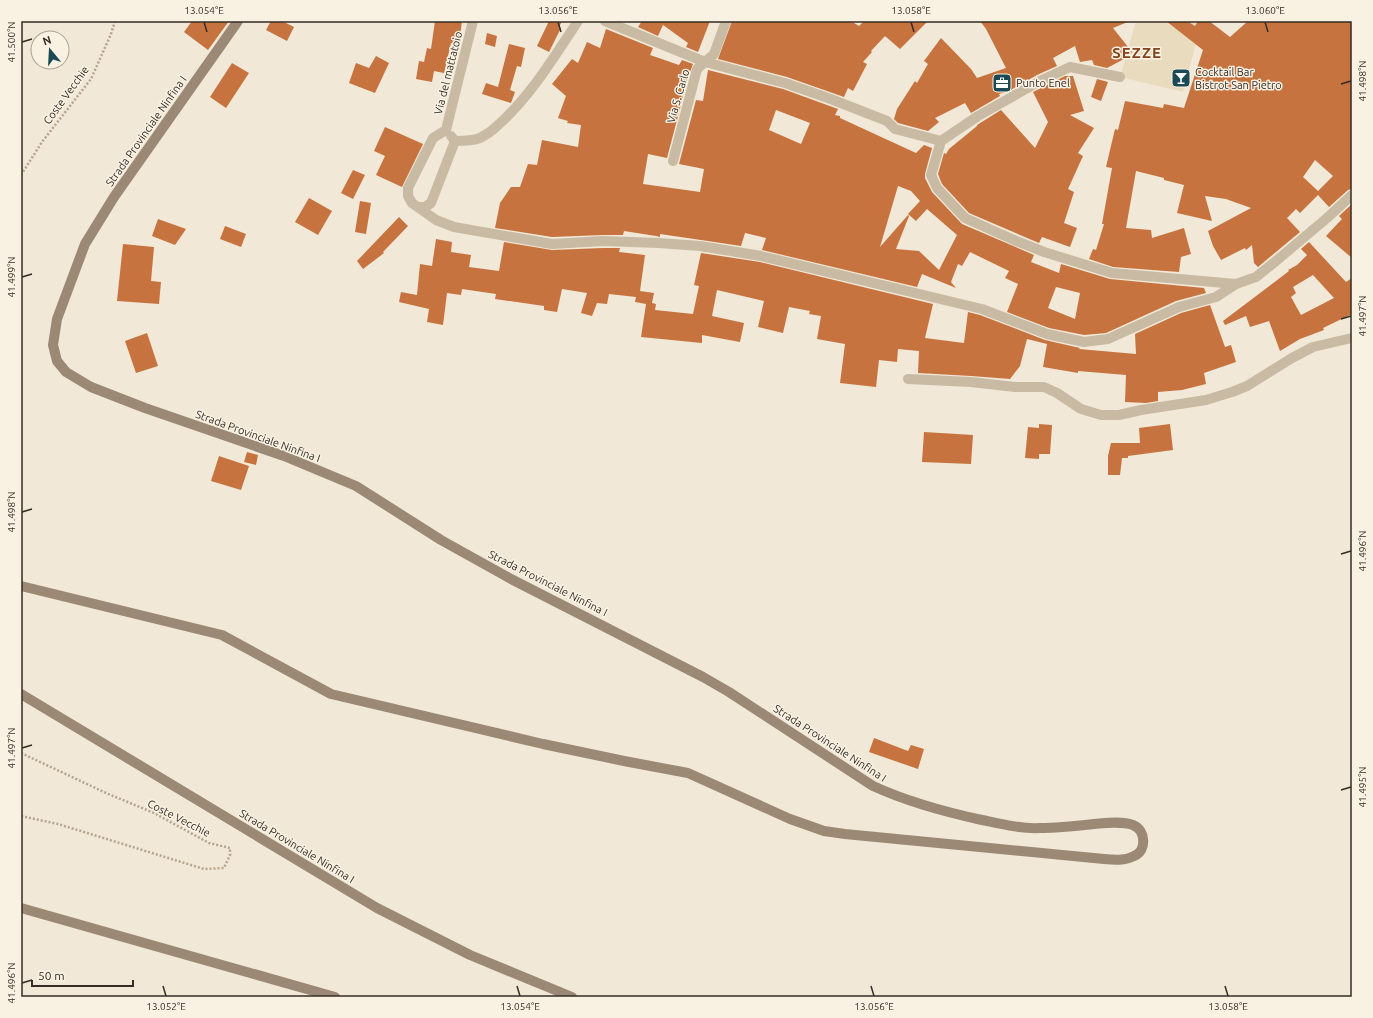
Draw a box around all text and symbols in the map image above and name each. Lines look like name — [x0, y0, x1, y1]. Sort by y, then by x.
text: 13.054°E — [184, 5, 224, 16]
text: 13.056°E — [538, 5, 578, 16]
text: 13.058°E — [891, 5, 931, 16]
text: 13.060°E — [1245, 5, 1285, 16]
text: 41.500°N — [6, 21, 17, 63]
north arrow — [30, 30, 70, 70]
street label: Via del mattatoio — [432, 30, 464, 116]
text: N — [41, 34, 53, 47]
district label: SEZZE — [1112, 44, 1162, 61]
text: 41.498°N — [1357, 60, 1368, 102]
street label: Coste Vecchie — [41, 64, 91, 126]
place label: Cocktail Bar Bistrot San Pietro — [1195, 66, 1282, 91]
bar icon: Cocktail Bar Bistrot San Pietro — [1170, 67, 1192, 89]
street label: Via S. Carlo — [665, 68, 691, 124]
office icon: Punto Enel — [991, 72, 1013, 94]
street label: Strada Provinciale Ninfina I — [103, 74, 189, 188]
place label: Punto Enel — [1016, 77, 1070, 89]
text: 41.499°N — [6, 256, 17, 298]
text: 41.497°N — [1357, 295, 1368, 337]
street label: Strada Provinciale Ninfina I — [194, 408, 322, 464]
text: 41.498°N — [6, 491, 17, 533]
text: 41.496°N — [1357, 530, 1368, 572]
street label: Strada Provinciale Ninfina I — [487, 548, 609, 618]
street label: Strada Provinciale Ninfina I — [771, 702, 889, 784]
text: 41.497°N — [6, 727, 17, 769]
text: 41.495°N — [1357, 766, 1368, 808]
street label: Coste Vecchie — [146, 797, 212, 839]
street label: Strada Provinciale Ninfina I — [237, 807, 357, 885]
text: 41.496°N — [6, 962, 17, 1004]
scale bar — [32, 962, 133, 988]
text: 50 m — [38, 969, 65, 982]
text: 13.052°E — [146, 1001, 186, 1012]
text: 13.054°E — [500, 1001, 540, 1012]
text: 13.056°E — [854, 1001, 894, 1012]
text: 13.058°E — [1208, 1001, 1248, 1012]

